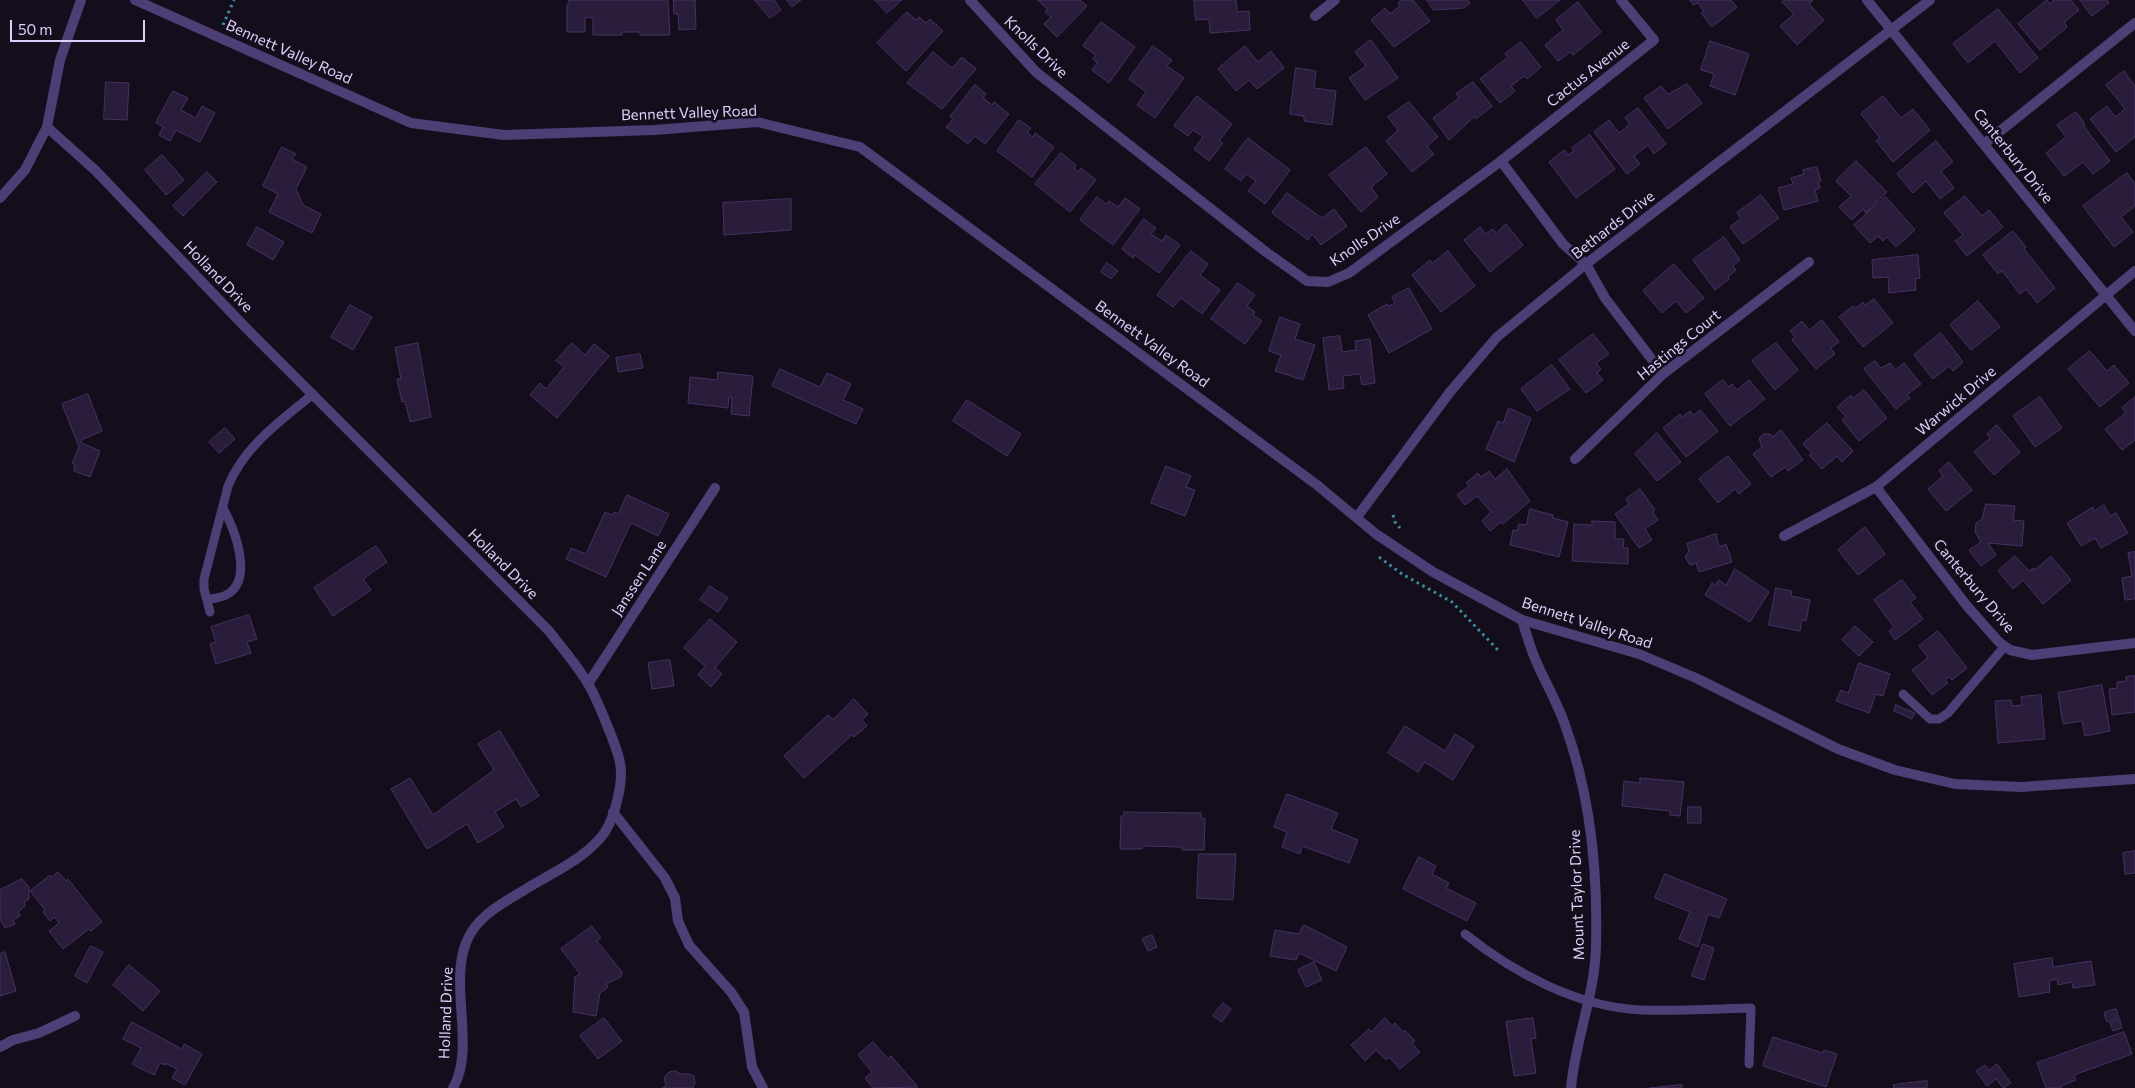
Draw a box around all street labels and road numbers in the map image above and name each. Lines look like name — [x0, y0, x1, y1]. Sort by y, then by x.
street label: Knolls Drive — [1001, 12, 1071, 82]
street label: Bennett Valley Road — [223, 16, 355, 88]
street label: Cactus Avenue — [1543, 35, 1633, 111]
street label: Bennett Valley Road — [621, 102, 757, 124]
street label: Canterbury Drive — [1969, 105, 2057, 207]
street label: Bethards Drive — [1568, 187, 1658, 263]
street label: Knolls Drive — [1326, 210, 1404, 270]
street label: Holland Drive — [180, 238, 256, 316]
street label: Bennett Valley Road — [1092, 297, 1212, 391]
street label: Hastings Court — [1634, 306, 1724, 384]
street label: Warwick Drive — [1912, 362, 2000, 440]
street label: Holland Drive — [464, 525, 542, 603]
street label: Canterbury Drive — [1930, 535, 2018, 637]
street label: Janssen Lane — [608, 537, 670, 619]
street label: Bennett Valley Road — [1519, 593, 1655, 653]
street label: Mount Taylor Drive — [1566, 829, 1588, 961]
street label: Holland Drive — [435, 967, 457, 1059]

